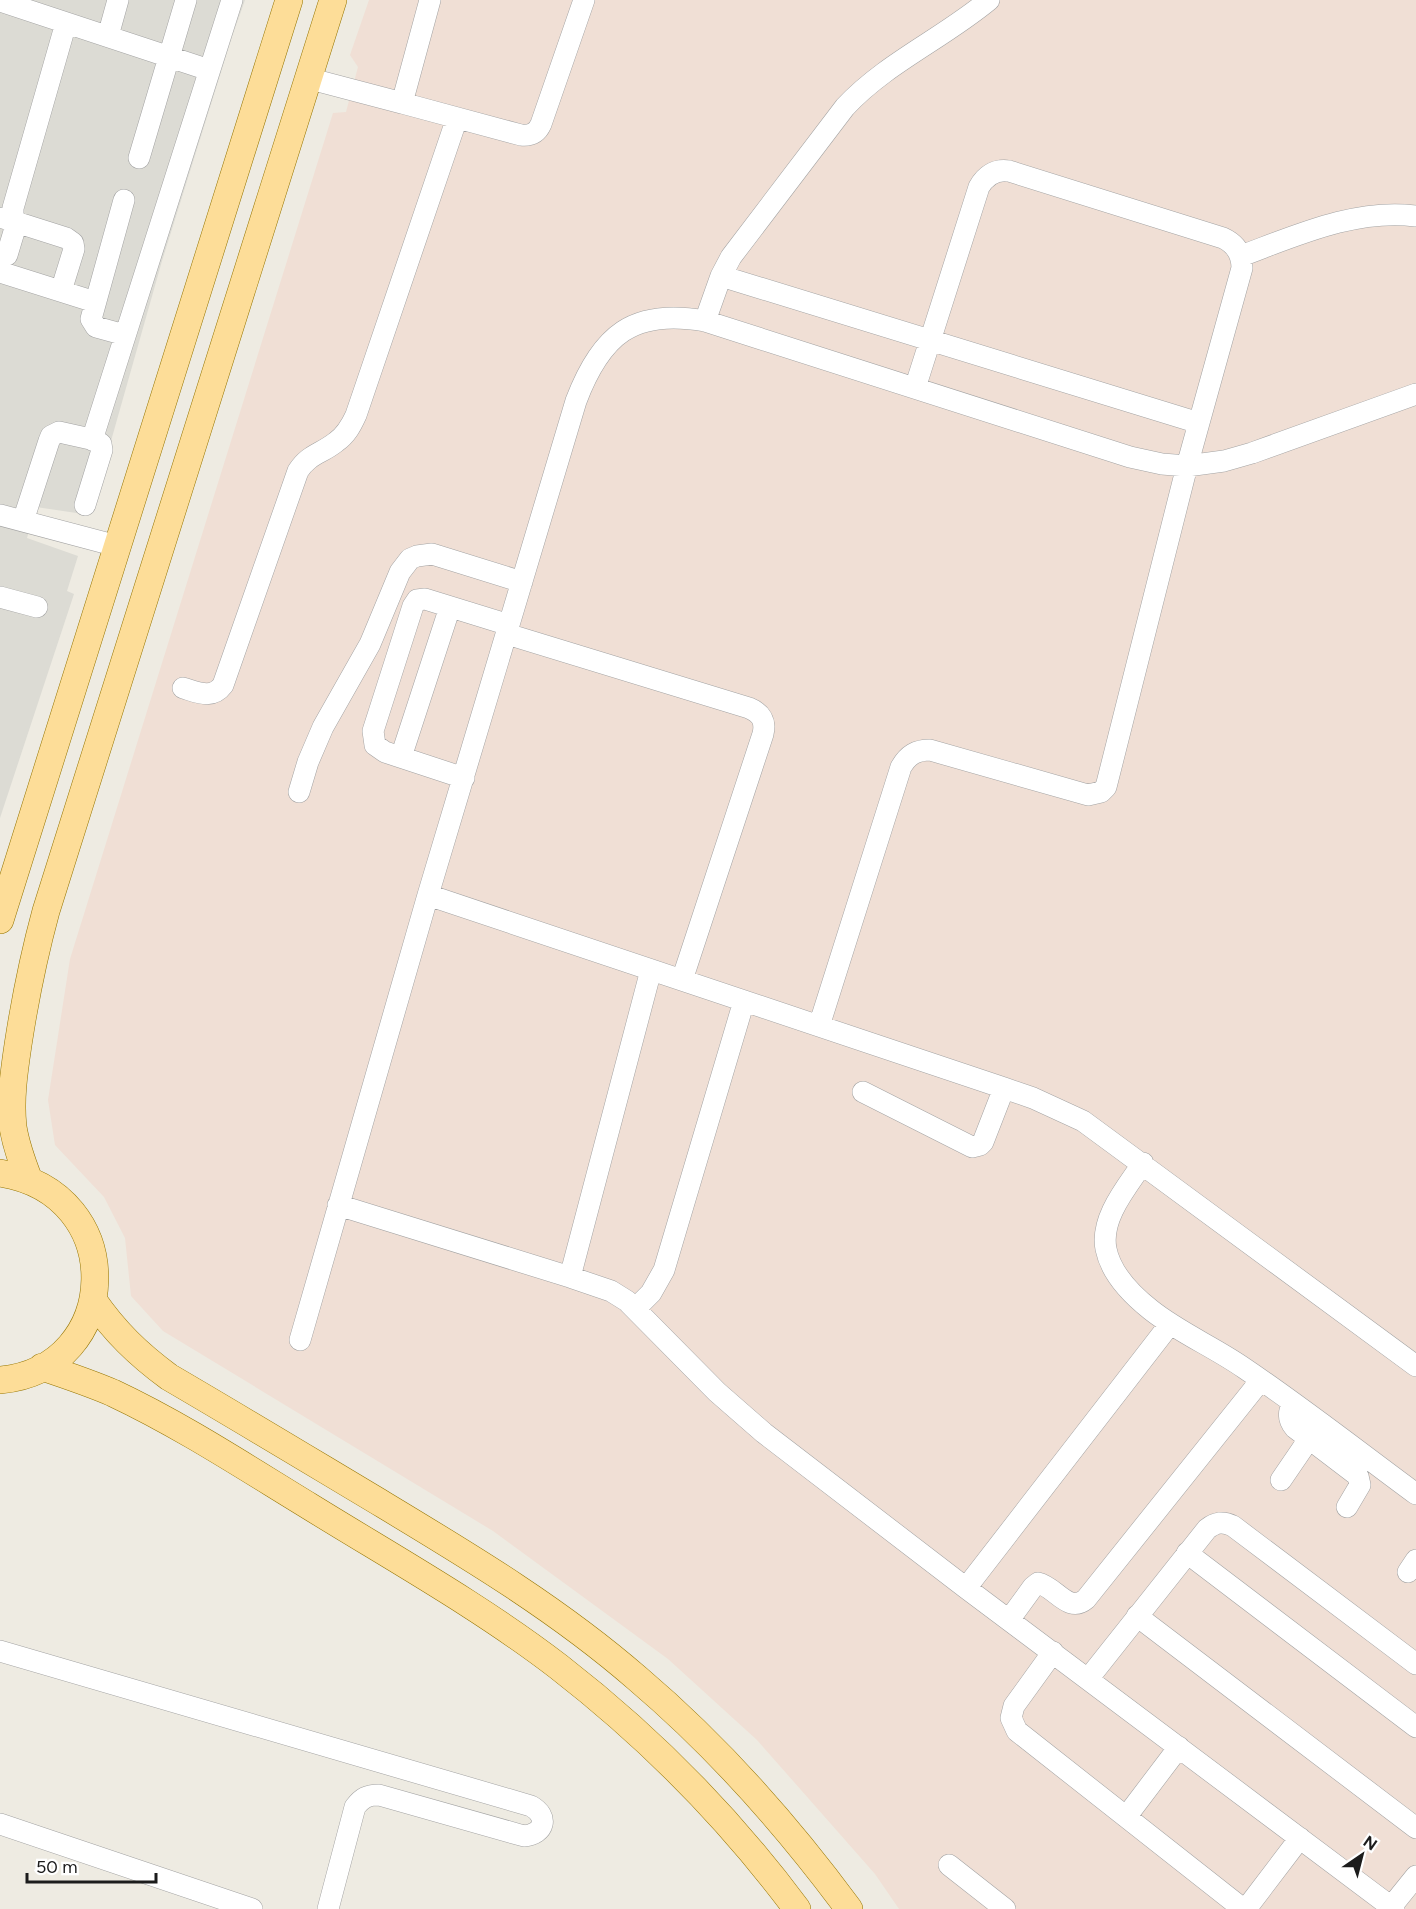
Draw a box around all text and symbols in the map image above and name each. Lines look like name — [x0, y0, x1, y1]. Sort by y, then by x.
north arrow — [1332, 1825, 1392, 1885]
text: N — [1360, 1832, 1381, 1854]
scale bar — [27, 1846, 156, 1884]
text: 50 m — [36, 1856, 78, 1878]

